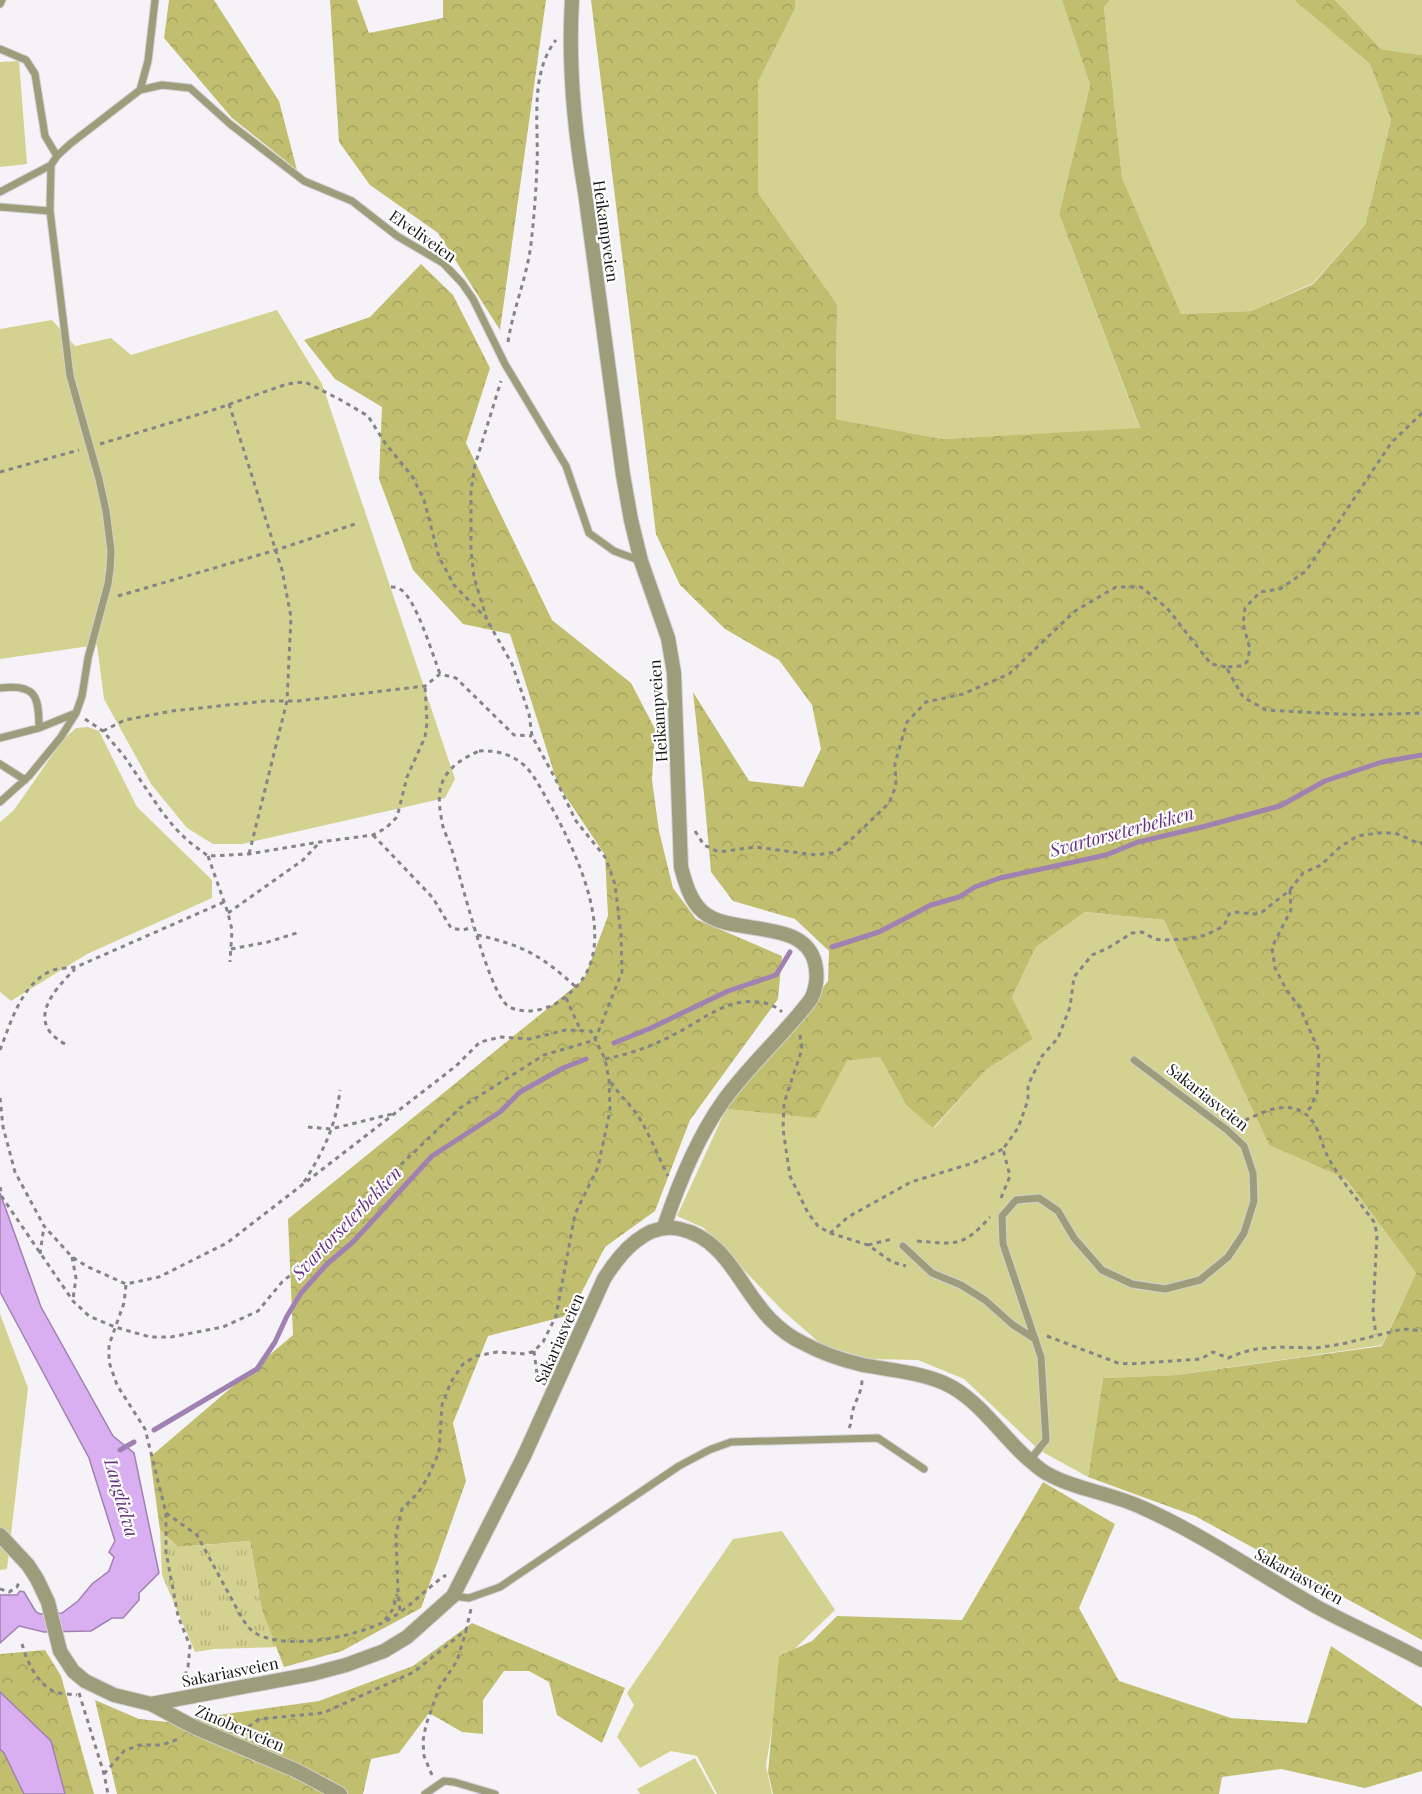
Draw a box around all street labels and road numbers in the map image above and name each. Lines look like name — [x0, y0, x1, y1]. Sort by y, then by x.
street label: Heikampveien — [589, 179, 624, 284]
street label: Elveliveien — [386, 205, 461, 267]
street label: Heikampveien — [643, 659, 672, 763]
street label: Sakariasveien — [1163, 1058, 1254, 1135]
street label: Sakariasveien — [529, 1289, 588, 1388]
street label: Sakariasveien — [1251, 1543, 1348, 1609]
street label: Sakariasveien — [180, 1652, 281, 1691]
street label: Zinoberveien — [192, 1699, 288, 1756]

